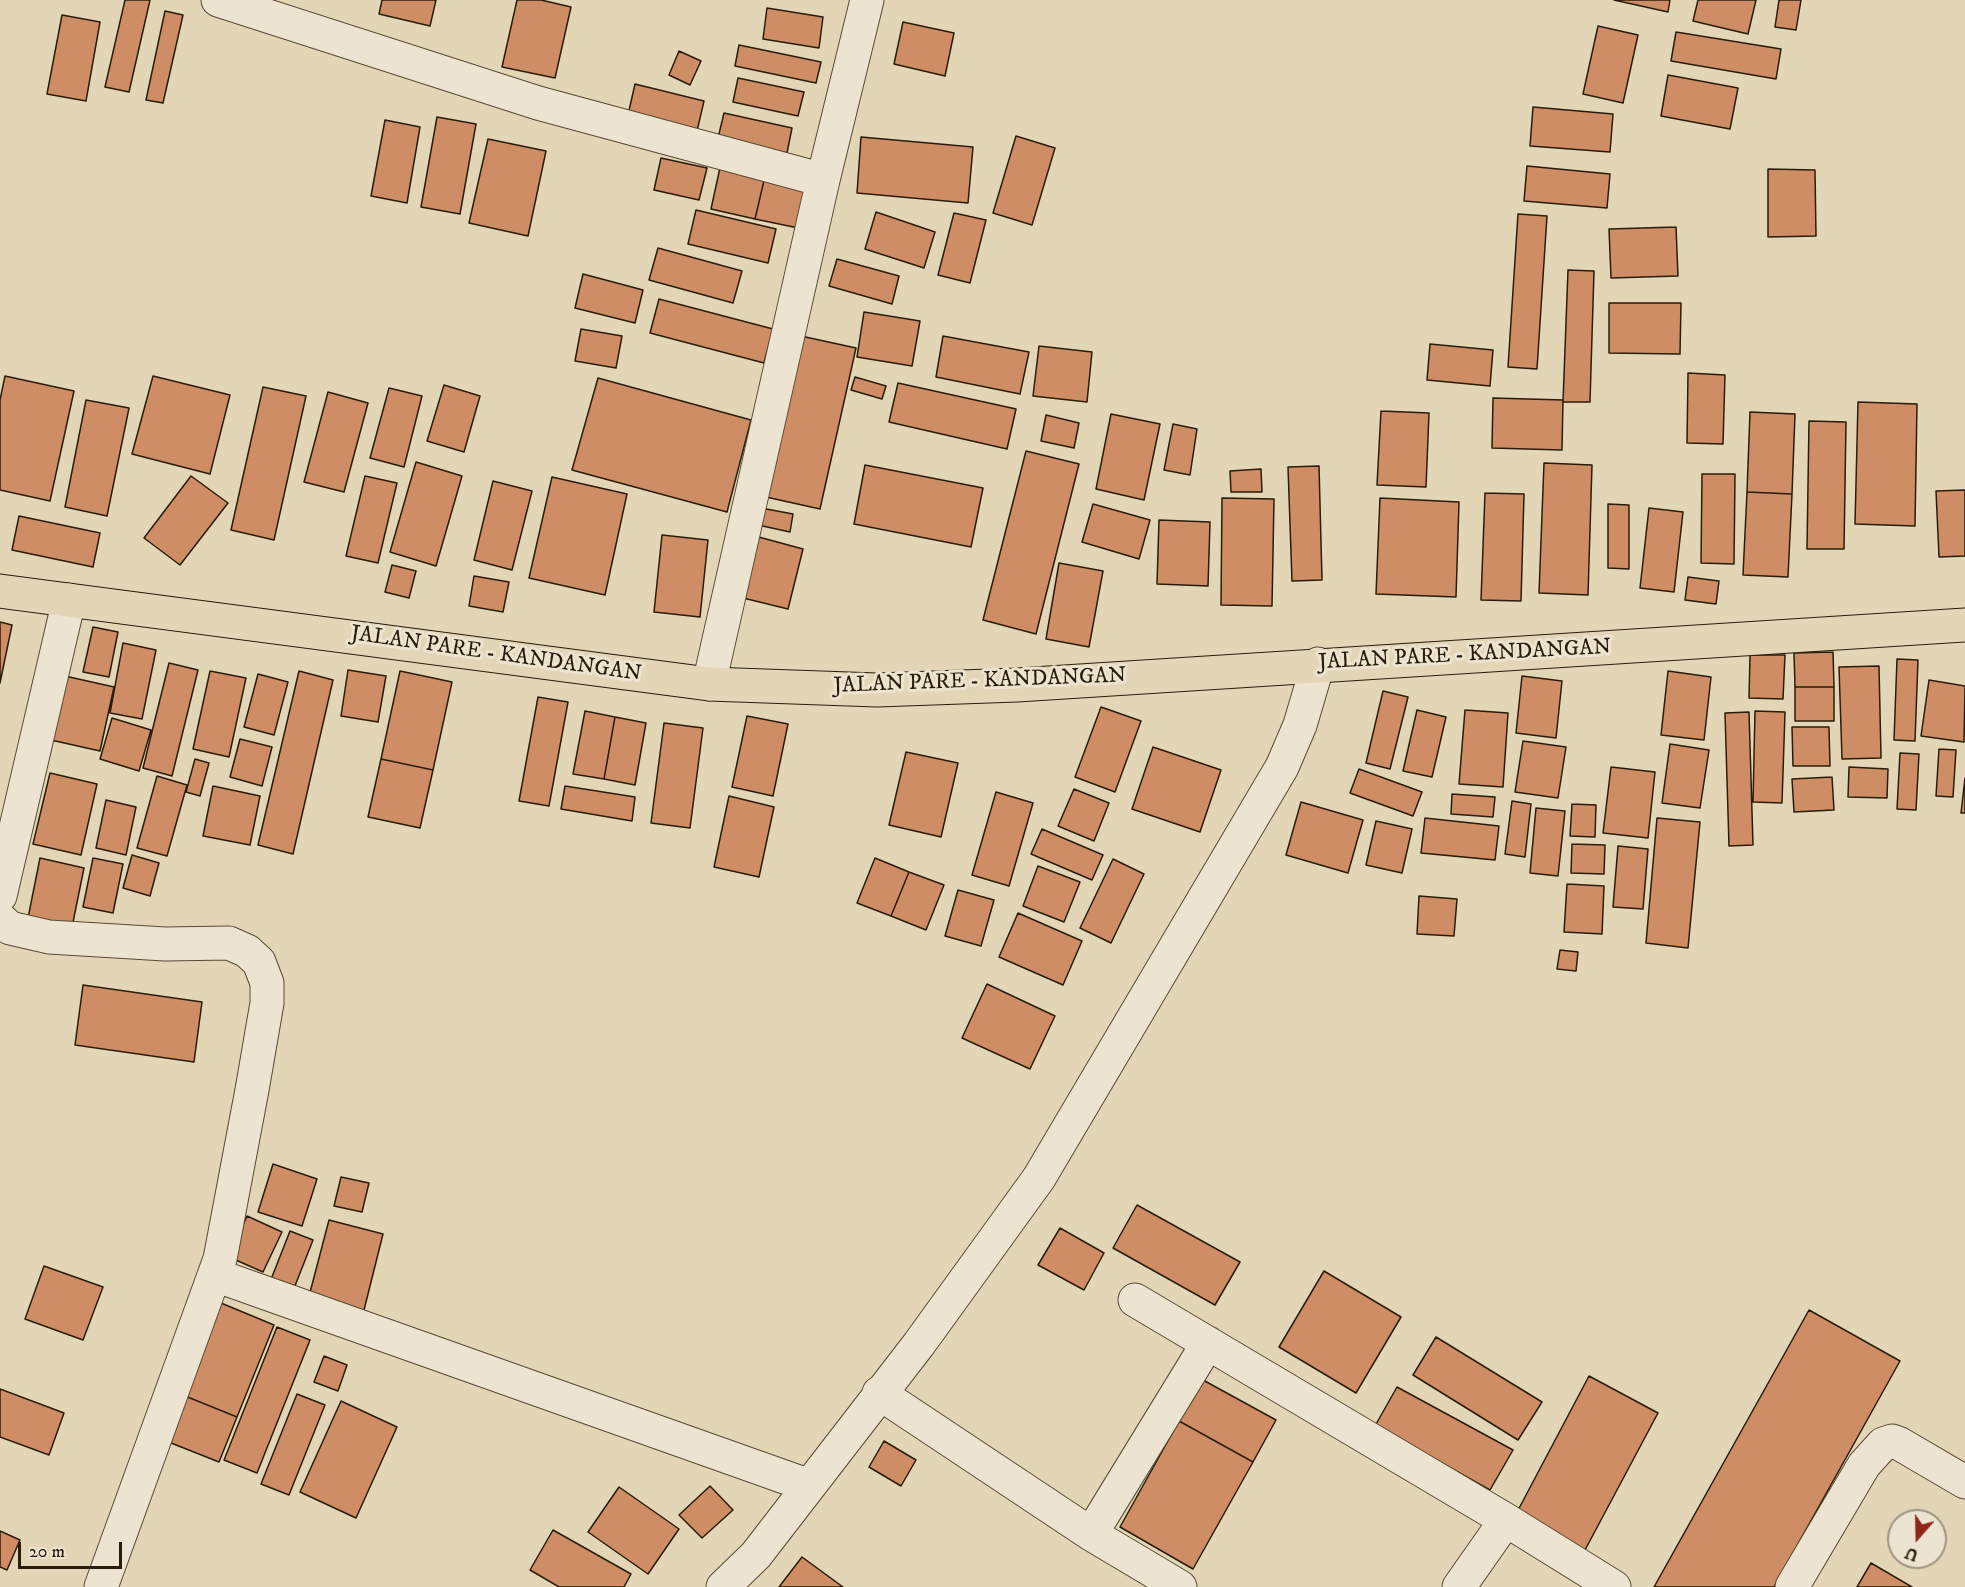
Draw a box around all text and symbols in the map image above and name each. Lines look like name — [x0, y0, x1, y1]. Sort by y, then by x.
street label: JALAN PARE - KANDANGAN — [349, 622, 643, 688]
street label: JALAN PARE - KANDANGAN — [1318, 635, 1612, 677]
street label: JALAN PARE - KANDANGAN — [833, 664, 1127, 700]
north arrow — [1887, 1509, 1947, 1569]
scale bar — [21, 1530, 124, 1568]
text: 20 m — [29, 1541, 65, 1563]
text: U — [1902, 1543, 1921, 1566]

